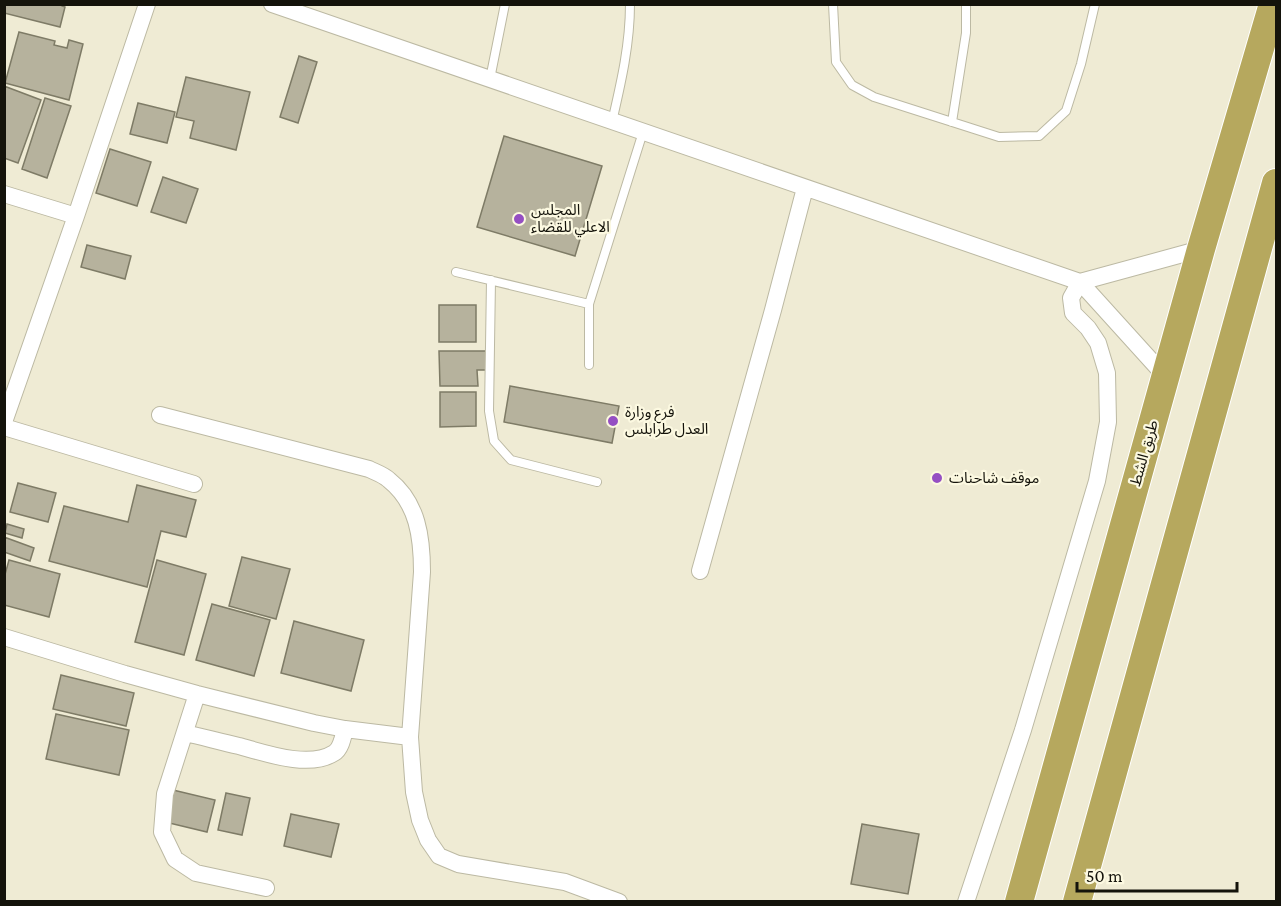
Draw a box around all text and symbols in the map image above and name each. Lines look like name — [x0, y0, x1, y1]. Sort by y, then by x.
place label: المجلس الاعلي للقضاء — [531, 202, 610, 238]
marker: المجلس الاعلي للقضاء — [512, 212, 526, 226]
place label: فرع وزارة العدل طرابلس — [625, 404, 708, 438]
marker: فرع وزارة العدل طرابلس — [606, 414, 620, 428]
street label: طريق الشط — [1127, 418, 1163, 488]
place label: موقف شاحنات — [949, 470, 1039, 487]
marker: موقف شاحنات — [930, 471, 944, 485]
scale bar — [1077, 855, 1238, 893]
text: 50 m — [1086, 866, 1123, 886]

